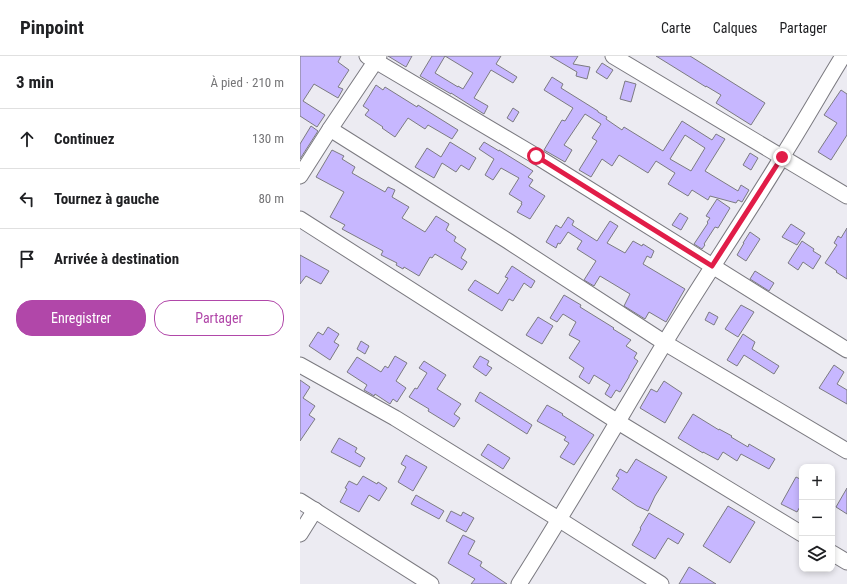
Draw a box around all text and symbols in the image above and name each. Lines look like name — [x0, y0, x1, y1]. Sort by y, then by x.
text: Pinpoint — [20, 16, 84, 39]
text: Carte — [661, 20, 691, 36]
text: Calques — [713, 20, 757, 36]
text: Partager — [779, 20, 827, 36]
text: 3 min — [16, 72, 54, 92]
text: À pied · 210 m — [210, 75, 284, 90]
icon: ahead — [16, 128, 38, 150]
text: Continuez — [54, 130, 115, 148]
text: 130 m — [252, 131, 284, 146]
route start — [527, 147, 545, 165]
route end — [773, 148, 791, 166]
icon: left — [16, 188, 38, 210]
text: Tournez à gauche — [54, 190, 159, 208]
text: 80 m — [258, 191, 284, 206]
icon: arrive — [16, 248, 38, 270]
text: Arrivée à destination — [54, 250, 179, 268]
button: Enregistrer — [16, 300, 146, 336]
button: Partager — [154, 300, 284, 336]
map controls — [799, 464, 835, 572]
button: + — [799, 464, 835, 500]
button: − — [799, 500, 835, 536]
button: layers — [799, 536, 835, 572]

